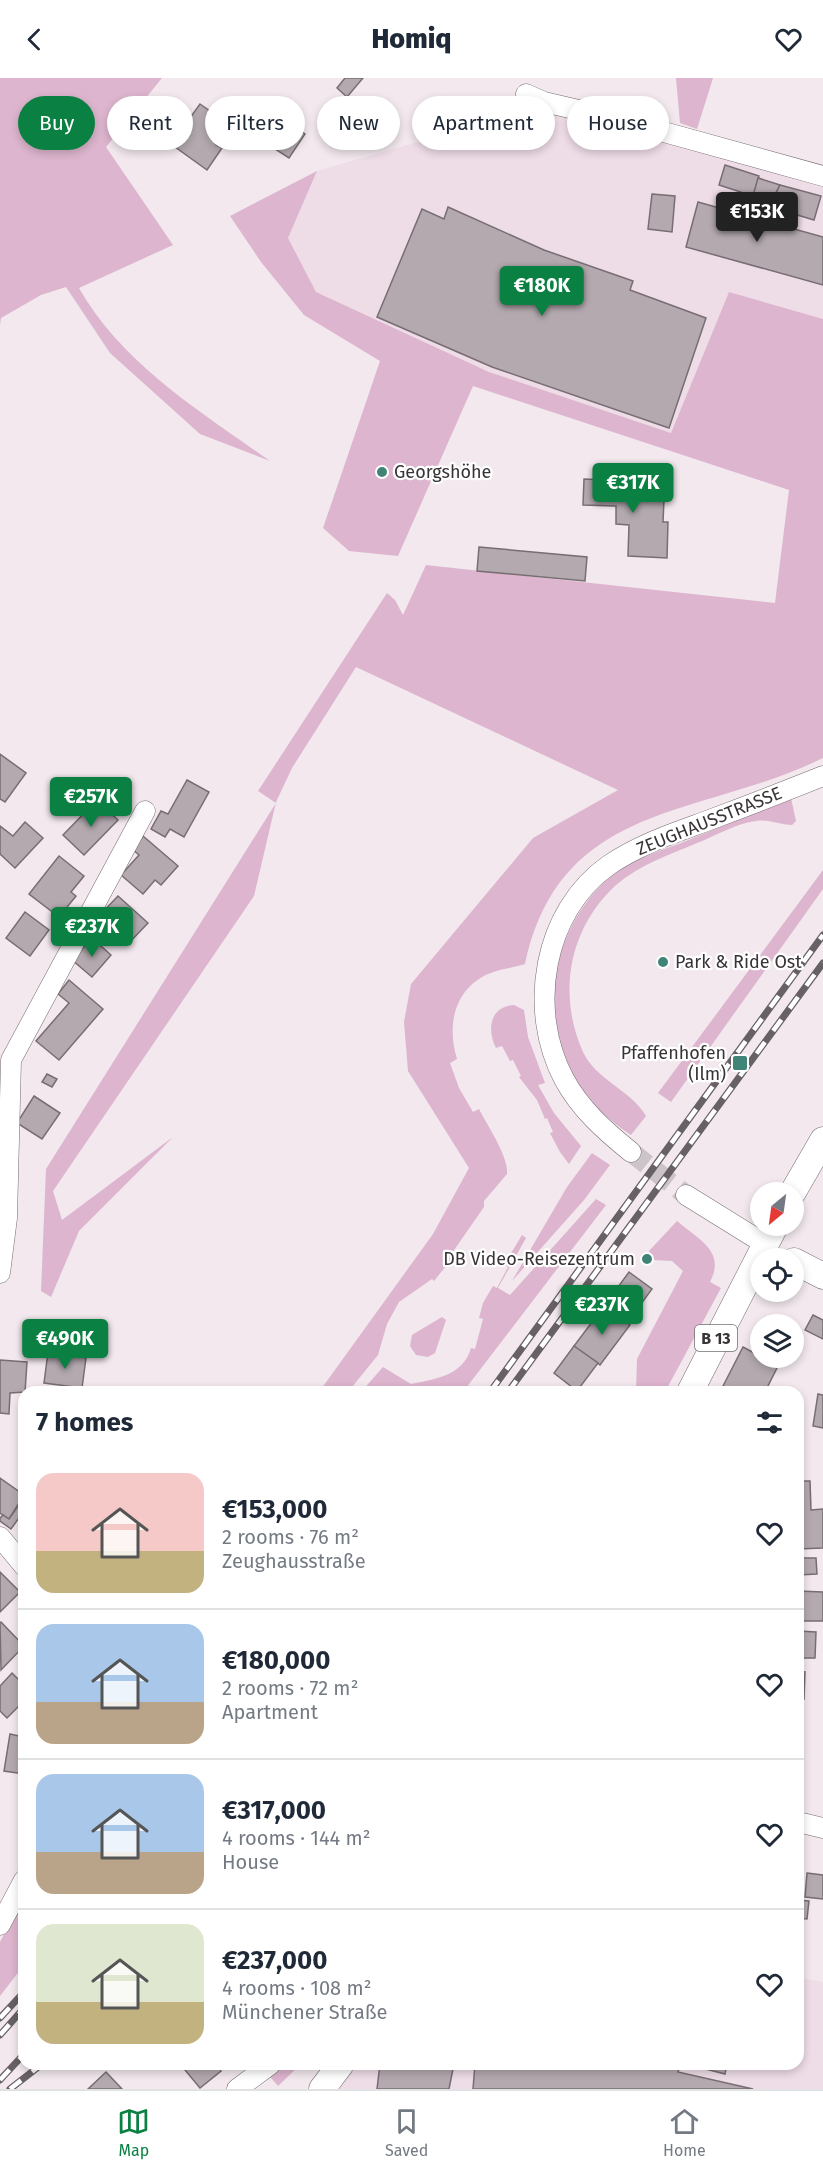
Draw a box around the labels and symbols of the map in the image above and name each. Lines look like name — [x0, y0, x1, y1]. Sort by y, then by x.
pin: €153K — [715, 192, 799, 243]
pin: €180K — [500, 266, 584, 317]
place label: Georgshöhe — [394, 461, 491, 483]
pin: €317K — [591, 463, 675, 514]
marker: Georgshöhe — [375, 465, 389, 479]
pin: €257K — [49, 777, 133, 828]
street label: ZEUGHAUSSTRASSE — [633, 782, 785, 860]
pin: €237K — [50, 907, 134, 958]
place label: Park & Ride Ost — [675, 951, 802, 973]
marker: Park & Ride Ost — [656, 955, 670, 969]
place label: Pfaffenhofen (Ilm) — [621, 1042, 726, 1085]
marker: Pfaffenhofen (Ilm) — [731, 1054, 749, 1072]
north arrow — [750, 1182, 804, 1236]
place label: DB Video-Reisezentrum — [443, 1248, 635, 1270]
marker: DB Video-Reisezentrum — [640, 1252, 654, 1266]
pin: €237K — [560, 1285, 644, 1336]
pin: €490K — [23, 1319, 107, 1370]
road number: B 13 — [695, 1325, 737, 1351]

